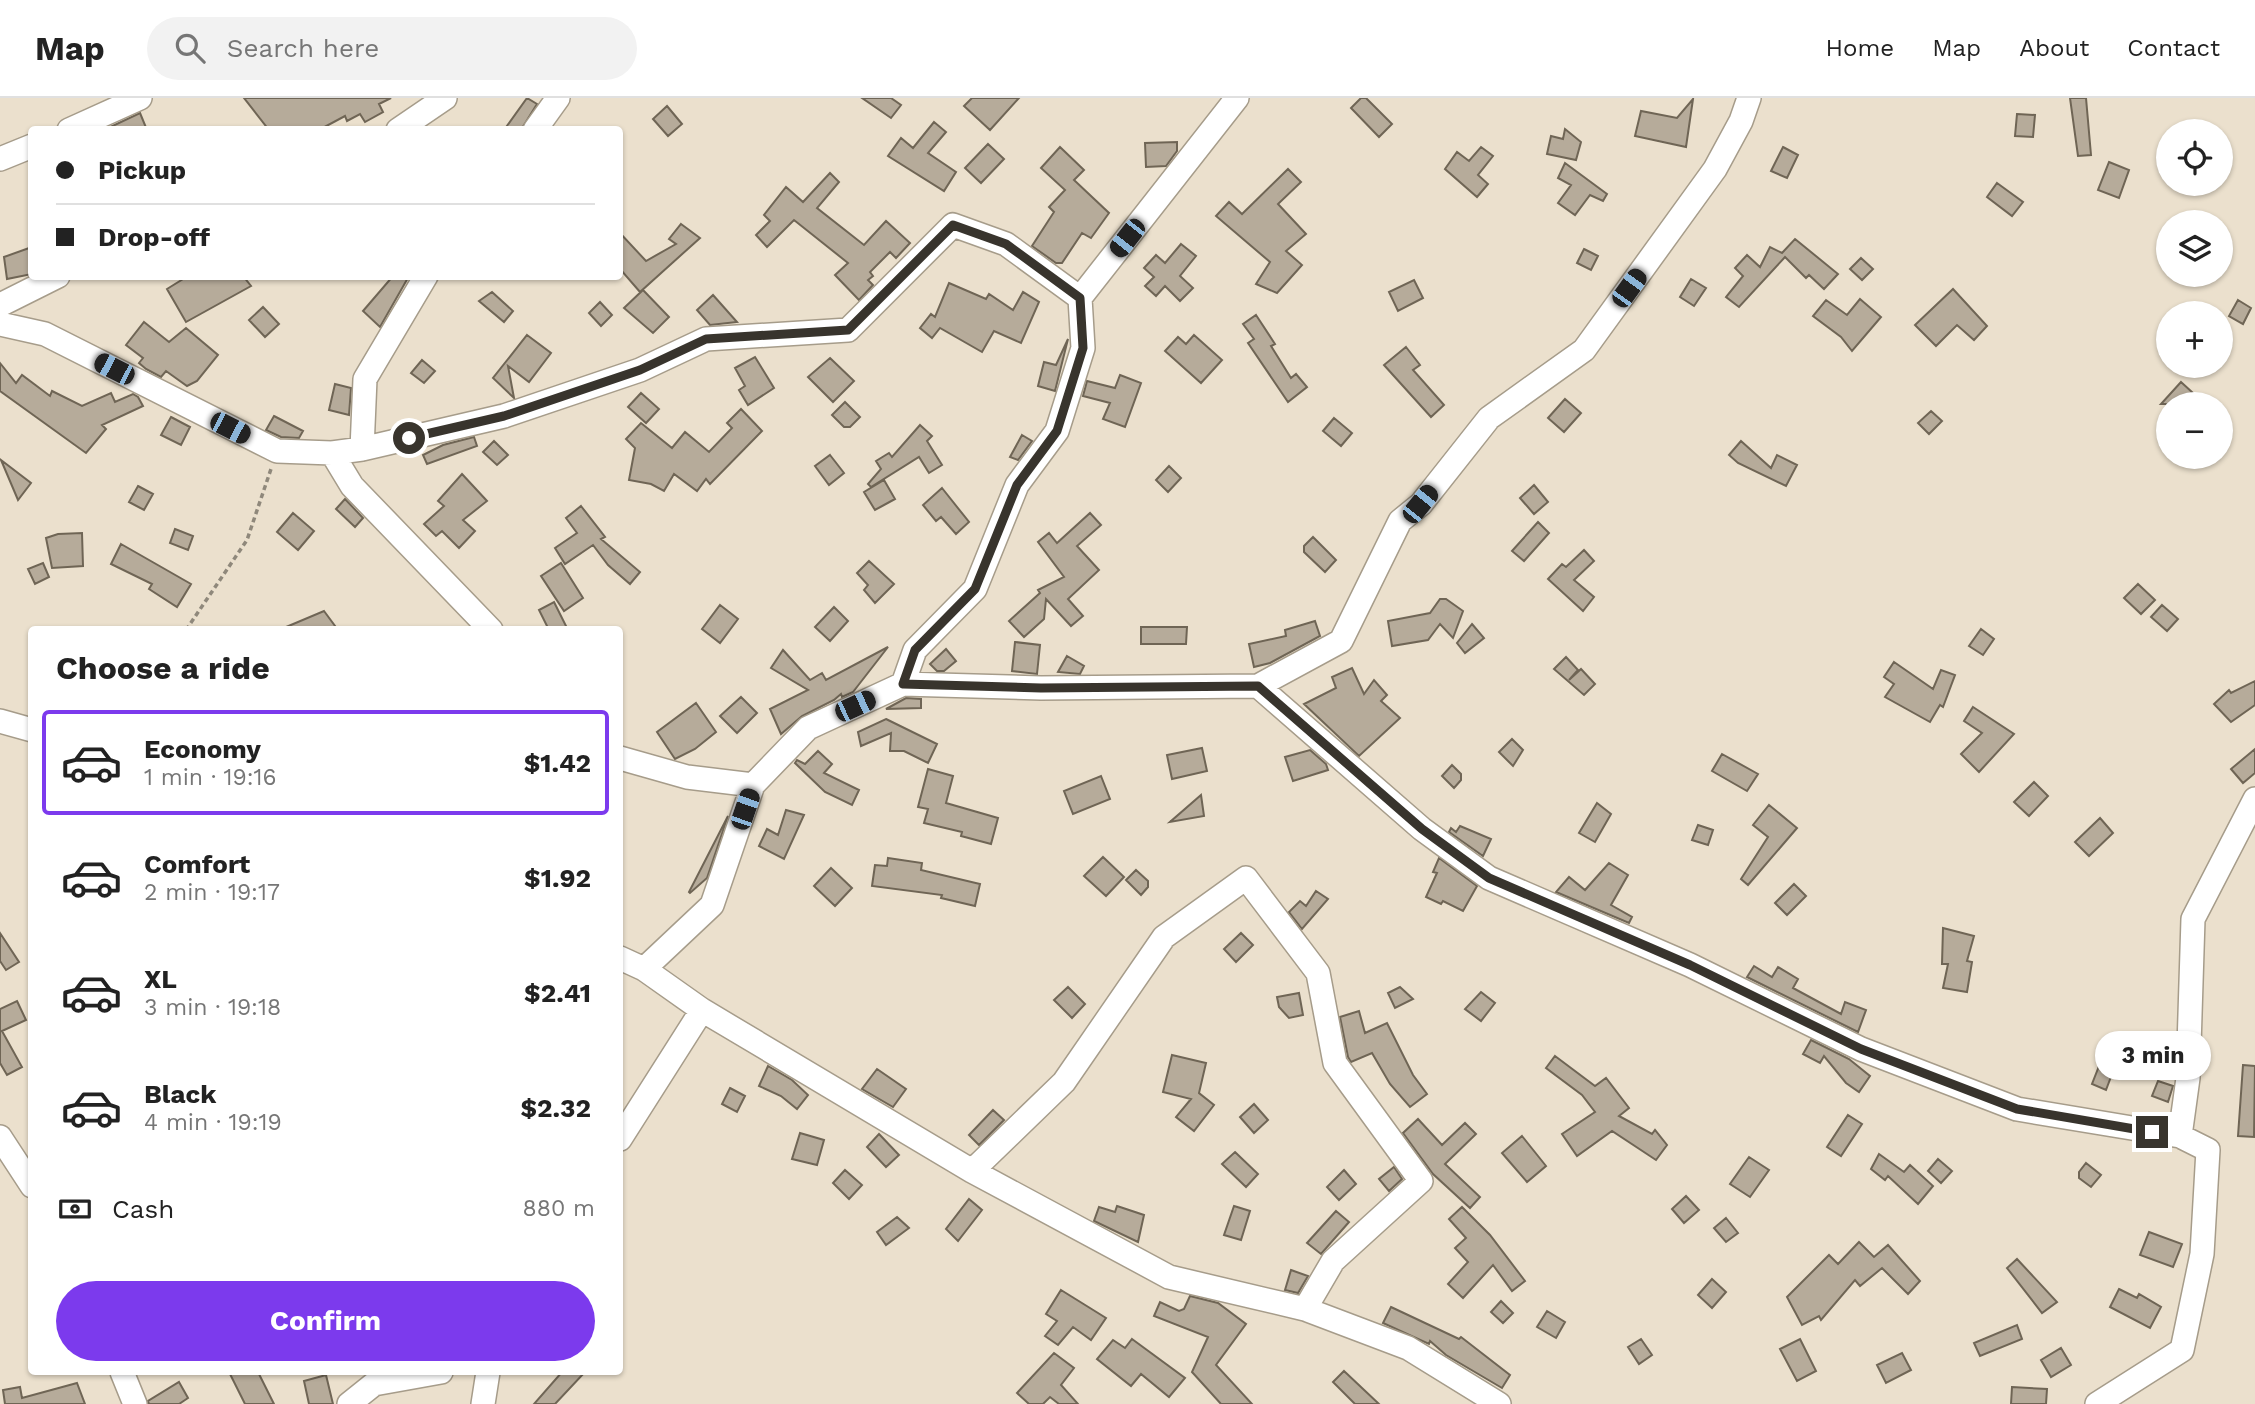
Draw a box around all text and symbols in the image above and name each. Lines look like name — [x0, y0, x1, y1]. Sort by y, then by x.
search box — [147, 17, 637, 80]
text: Map — [35, 29, 105, 68]
icon: search — [171, 29, 209, 67]
text: Search here — [227, 33, 379, 63]
text: Home — [1826, 34, 1894, 62]
text: Map — [1932, 34, 1981, 62]
text: About — [2019, 34, 2089, 62]
text: Contact — [2127, 34, 2220, 62]
map controls — [2156, 119, 2233, 469]
button: locate — [2156, 119, 2233, 196]
text: Pickup — [98, 155, 186, 185]
button: layers — [2156, 210, 2233, 287]
car — [1106, 215, 1149, 261]
text: Drop-off — [98, 222, 210, 252]
car — [1609, 265, 1650, 311]
button: + — [2156, 301, 2233, 378]
car — [91, 350, 138, 388]
button: − — [2156, 392, 2233, 469]
car — [207, 409, 254, 447]
route start — [393, 422, 425, 454]
car — [1399, 481, 1442, 527]
text: Choose a ride — [56, 649, 270, 687]
car — [832, 688, 879, 724]
icon: car — [60, 731, 123, 794]
text: Economy — [144, 734, 261, 764]
text: $1.42 — [524, 748, 591, 778]
text: 1 min · 19:16 — [144, 764, 276, 791]
car — [729, 786, 762, 832]
icon: car — [60, 846, 123, 909]
text: Comfort — [144, 849, 250, 879]
text: $1.92 — [524, 863, 591, 893]
text: 2 min · 19:17 — [144, 879, 280, 906]
icon: car — [60, 961, 123, 1024]
text: XL — [144, 964, 177, 994]
text: $2.41 — [524, 978, 591, 1008]
text: 3 min · 19:18 — [144, 994, 281, 1021]
callout: 3 min — [2094, 1030, 2210, 1080]
text: 3 min — [2122, 1042, 2184, 1069]
icon: car — [60, 1076, 123, 1139]
text: Black — [144, 1079, 216, 1109]
text: $2.32 — [520, 1093, 591, 1123]
text: 4 min · 19:19 — [144, 1109, 282, 1136]
route end — [2136, 1116, 2168, 1148]
icon: cash — [56, 1190, 94, 1228]
text: Cash — [112, 1194, 174, 1224]
text: 880 m — [523, 1195, 595, 1222]
button: Confirm — [56, 1281, 595, 1361]

